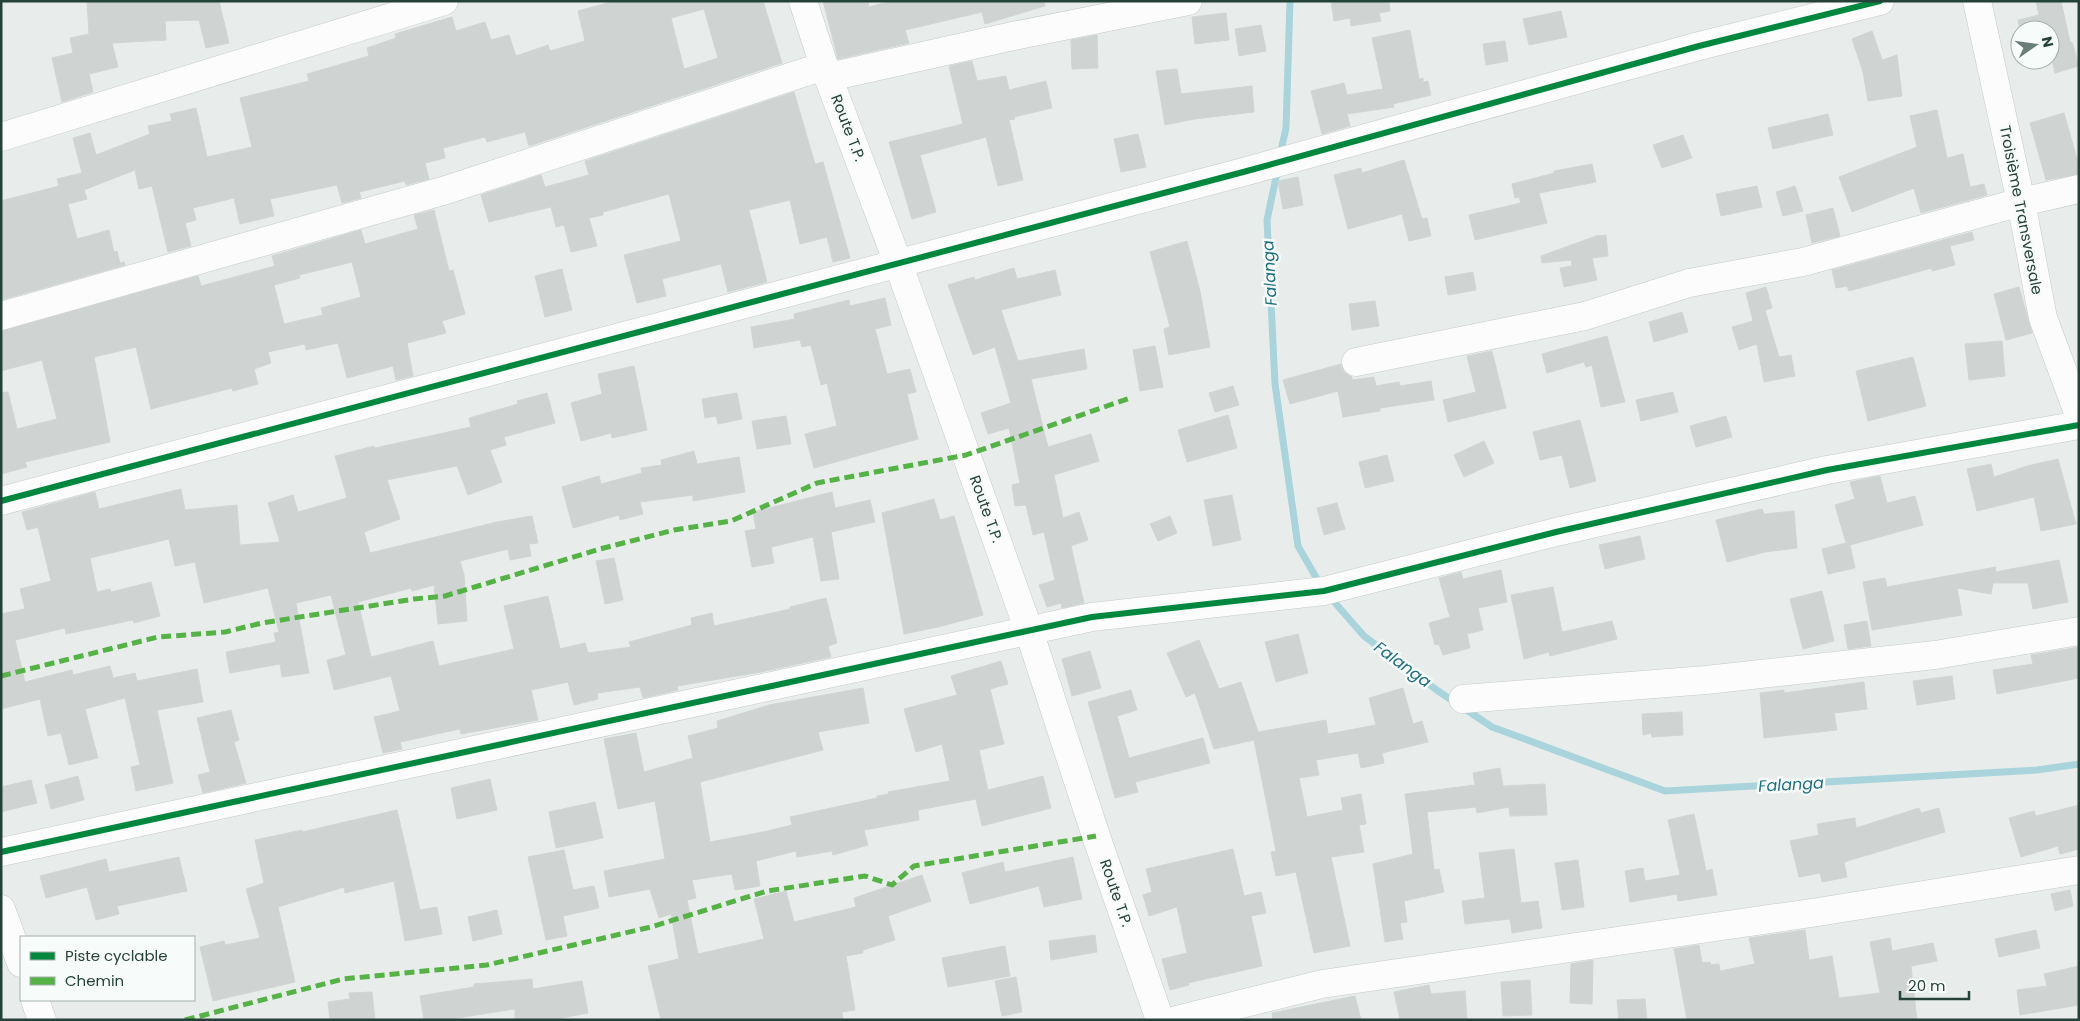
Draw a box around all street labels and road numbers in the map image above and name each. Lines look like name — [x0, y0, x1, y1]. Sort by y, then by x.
street label: Route T.P. — [826, 91, 871, 164]
street label: Troisième Transversale — [1995, 123, 2048, 296]
street label: Route T.P. — [965, 472, 1008, 545]
street label: Route T.P. — [1095, 856, 1138, 929]

